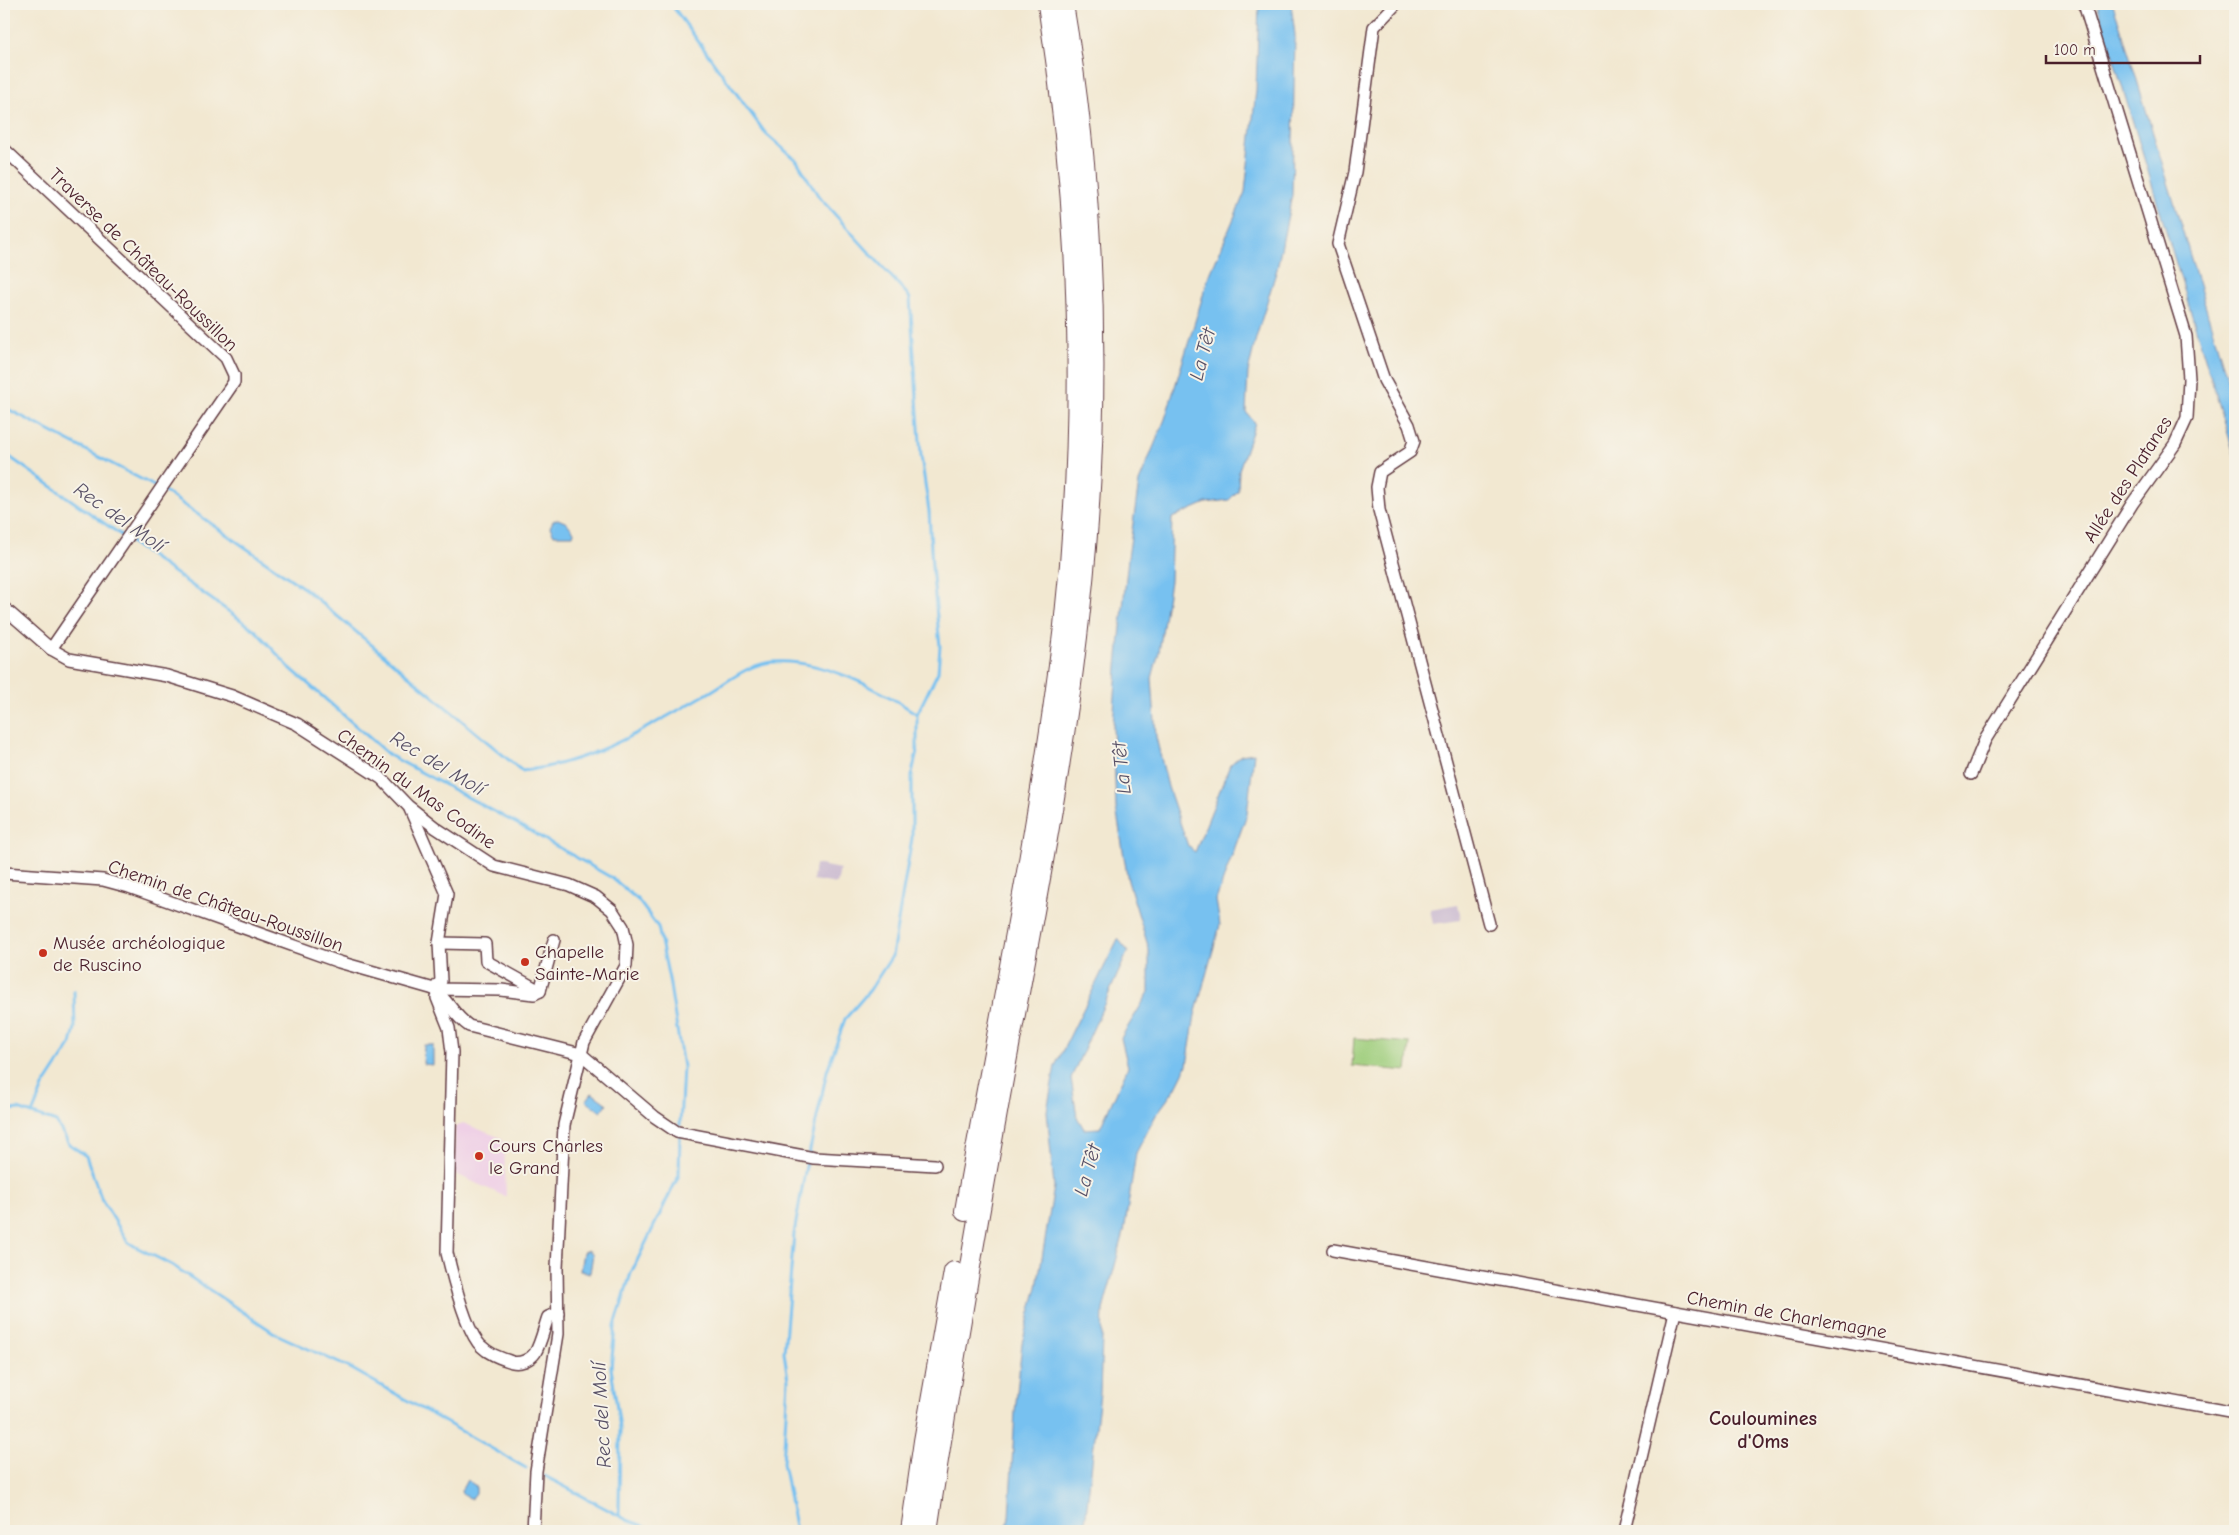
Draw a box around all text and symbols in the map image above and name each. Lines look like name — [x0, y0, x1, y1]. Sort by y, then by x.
scale bar — [2046, 32, 2200, 64]
text: 100 m — [2054, 41, 2096, 59]
street label: Traverse de Château-Roussillon — [44, 163, 242, 356]
water label: La Têt — [1185, 324, 1221, 383]
street label: Allée des Platanes — [2079, 412, 2177, 547]
water label: Rec del Molí — [70, 477, 172, 559]
street label: Chemin du Mas Codine — [333, 724, 500, 854]
water label: Rec del Molí — [386, 726, 491, 802]
water label: La Têt — [1107, 739, 1136, 795]
street label: Chemin de Château-Roussillon — [105, 855, 346, 957]
place label: Musée archéologique de Ruscino — [53, 932, 225, 976]
place label: Chapelle Sainte-Marie — [535, 941, 639, 985]
marker: Musée archéologique de Ruscino — [37, 947, 49, 959]
marker: Chapelle Sainte-Marie — [519, 956, 531, 968]
place label: Cours Charles le Grand — [489, 1135, 603, 1179]
water label: La Têt — [1069, 1140, 1106, 1199]
marker: Cours Charles le Grand — [473, 1150, 485, 1162]
street label: Chemin de Charlemagne — [1685, 1287, 1889, 1343]
water label: Rec del Molí — [587, 1359, 616, 1469]
district label: Couloumines d'Oms — [1709, 1407, 1817, 1453]

